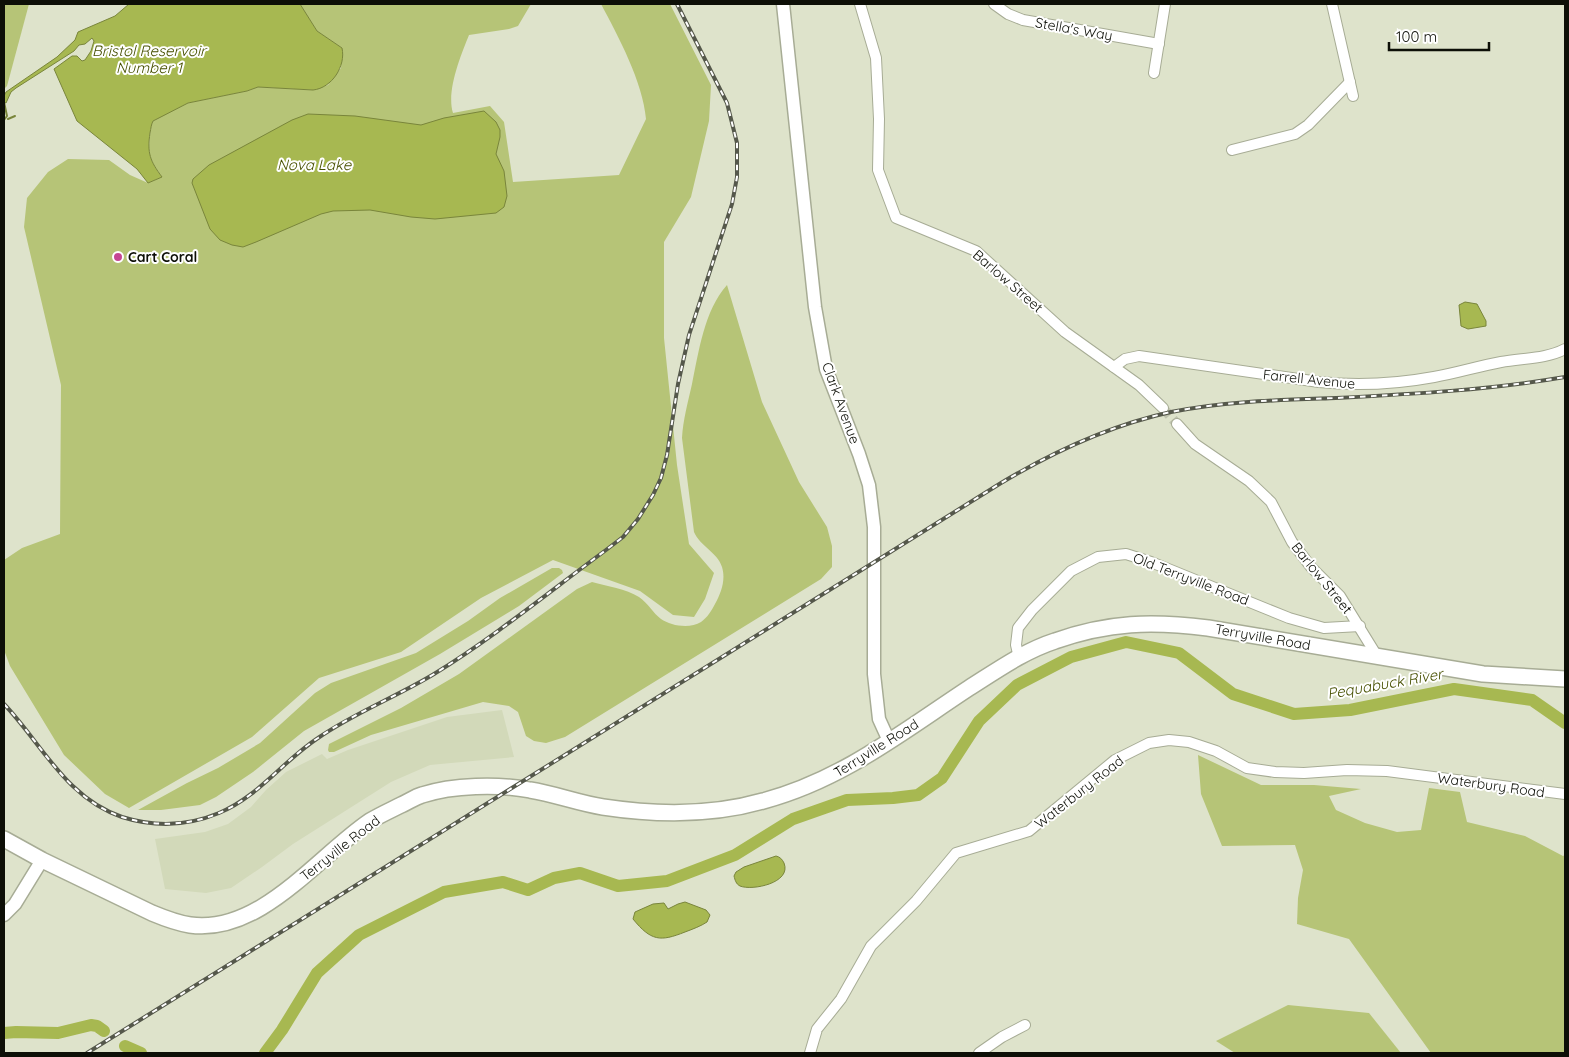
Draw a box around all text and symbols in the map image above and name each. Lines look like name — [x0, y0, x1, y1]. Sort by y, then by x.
street label: Stella's Way — [1034, 13, 1114, 45]
scale bar — [1389, 20, 1489, 52]
text: 100 m — [1396, 27, 1437, 46]
water label: Bristol Reservoir Number 1 — [92, 41, 208, 77]
water label: Nova Lake — [277, 155, 352, 174]
street label: Barlow Street — [969, 246, 1047, 317]
place label: Cart Coral — [128, 248, 197, 266]
marker: Cart Coral — [112, 251, 124, 263]
street label: Clark Avenue — [818, 360, 864, 446]
street label: Farrell Avenue — [1262, 365, 1356, 393]
street label: Barlow Street — [1288, 538, 1357, 618]
street label: Old Terryville Road — [1130, 549, 1252, 609]
street label: Terryville Road — [1214, 620, 1312, 654]
water label: Pequabuck River — [1326, 664, 1446, 703]
street label: Terryville Road — [830, 715, 922, 781]
street label: Waterbury Road — [1031, 752, 1127, 832]
street label: Waterbury Road — [1436, 769, 1546, 801]
street label: Terryville Road — [296, 811, 384, 885]

